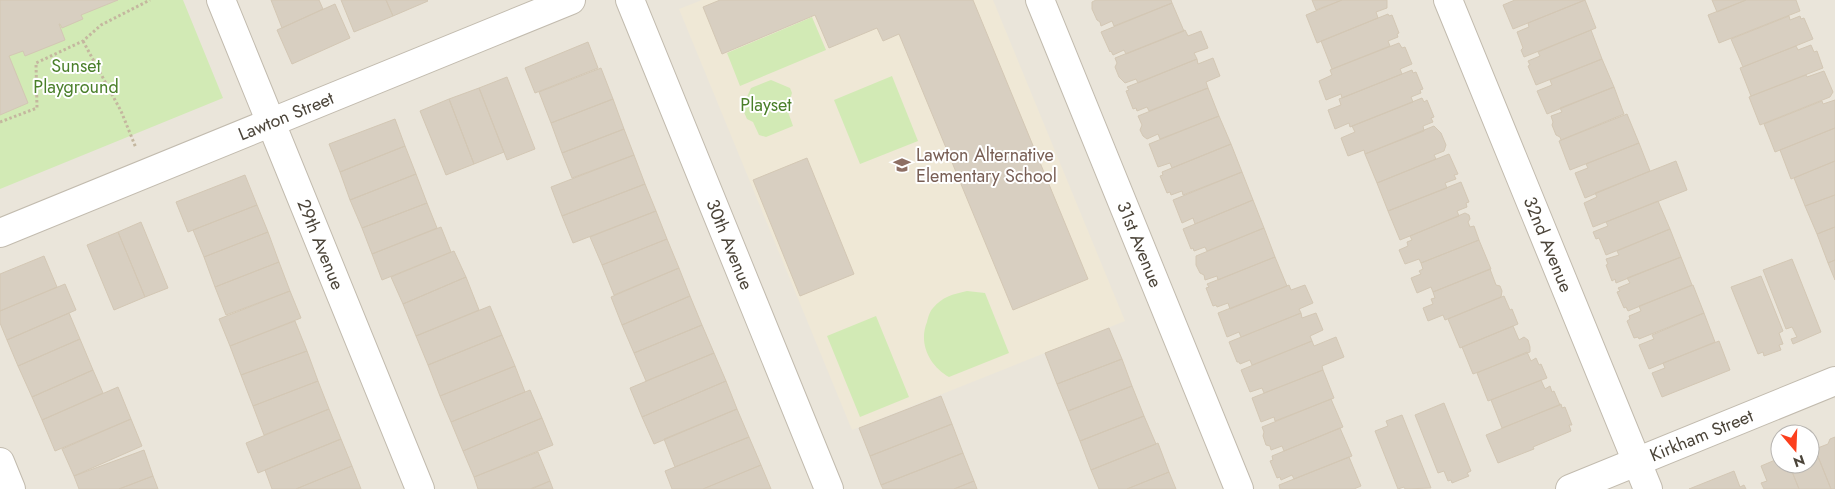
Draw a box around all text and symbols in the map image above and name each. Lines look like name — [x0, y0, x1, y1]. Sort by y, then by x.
park label: Sunset Playground — [33, 53, 119, 100]
street label: Lawton Street — [234, 85, 338, 147]
park label: Playset — [740, 92, 792, 118]
place label: Lawton Alternative Elementary School — [916, 142, 1057, 189]
school or university icon: Lawton Alternative Elementary School — [892, 155, 912, 175]
street label: 32nd Avenue — [1517, 193, 1579, 296]
street label: 29th Avenue — [290, 195, 351, 294]
street label: 30th Avenue — [699, 195, 760, 294]
street label: 31st Avenue — [1110, 197, 1169, 292]
street label: Kirkham Street — [1646, 402, 1758, 468]
north arrow — [1770, 424, 1820, 474]
text: N — [1791, 450, 1808, 473]

